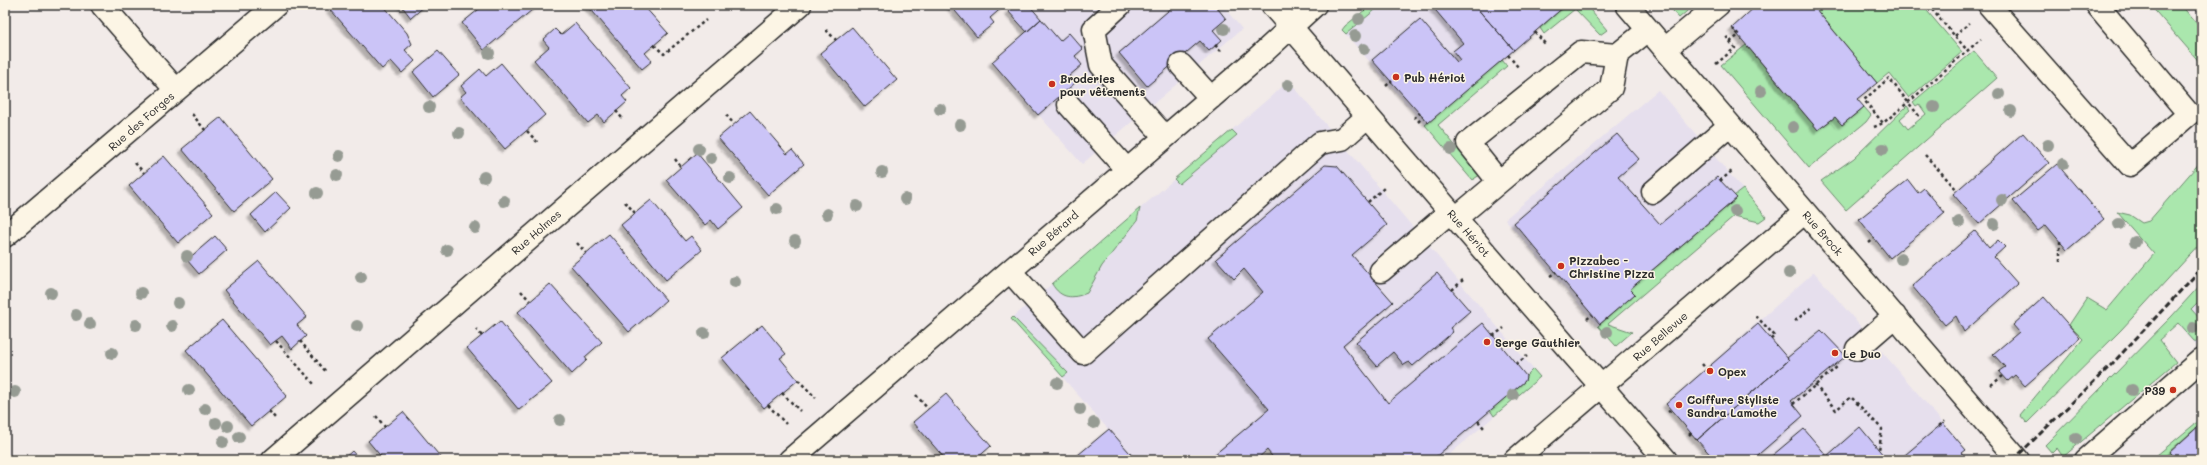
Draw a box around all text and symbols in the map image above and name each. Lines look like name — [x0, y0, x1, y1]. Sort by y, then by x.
place label: Pub Hériot — [1404, 70, 1465, 85]
place label: Broderies pour vêtements — [1060, 71, 1146, 99]
marker: Pub Hériot — [1391, 72, 1401, 82]
marker: Broderies pour vêtements — [1047, 79, 1057, 89]
street label: Rue des Forges — [105, 88, 177, 154]
street label: Rue Holmes — [508, 206, 564, 258]
street label: Rue Hériot — [1444, 206, 1494, 260]
street label: Rue Bérard — [1025, 207, 1081, 259]
street label: Rue Brock — [1799, 207, 1847, 259]
place label: Pizzabec - Christine Pizza — [1569, 253, 1655, 281]
marker: Pizzabec - Christine Pizza — [1556, 261, 1566, 271]
street label: Rue Bellevue — [1629, 308, 1691, 364]
place label: Serge Gauthier — [1495, 335, 1580, 350]
marker: Serge Gauthier — [1482, 337, 1492, 347]
place label: Le Duo — [1843, 346, 1881, 361]
marker: Le Duo — [1830, 348, 1840, 358]
place label: Opex — [1718, 364, 1746, 379]
marker: Opex — [1705, 366, 1715, 376]
place label: P39 — [2144, 383, 2165, 398]
marker: P39 — [2168, 385, 2178, 395]
place label: Coiffure Styliste Sandra Lamothe — [1687, 392, 1779, 420]
marker: Coiffure Styliste Sandra Lamothe — [1674, 400, 1684, 410]

